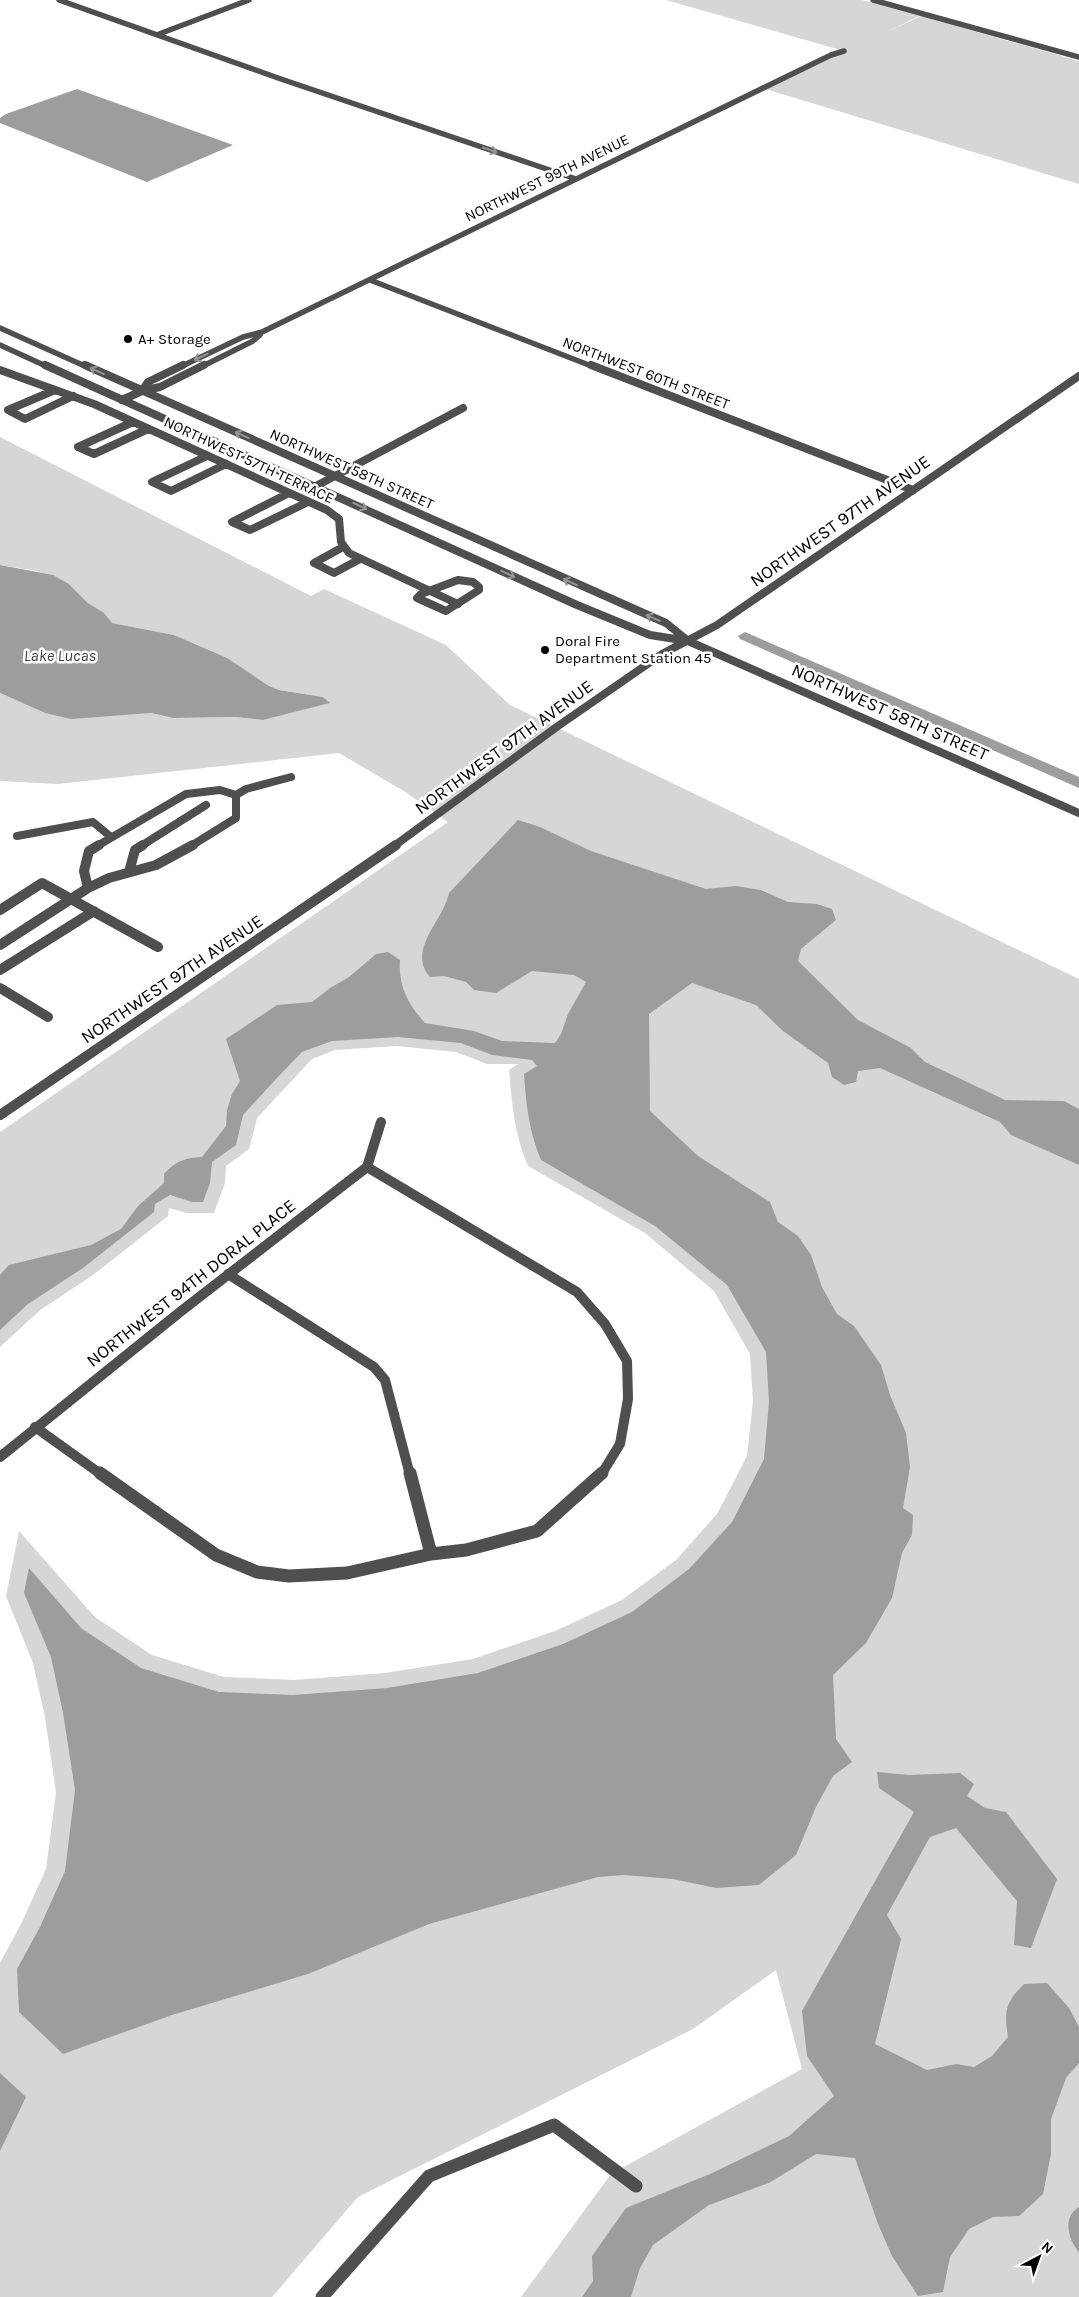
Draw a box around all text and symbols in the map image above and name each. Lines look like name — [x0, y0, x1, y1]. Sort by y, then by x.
street label: NORTHWEST 99TH AVENUE — [462, 130, 632, 226]
one-way arrow — [482, 146, 497, 155]
place label: A+ Storage — [138, 330, 211, 348]
marker: A+ Storage — [122, 333, 134, 345]
street label: NORTHWEST 60TH STREET — [560, 333, 732, 413]
one-way arrow — [194, 353, 209, 362]
one-way arrow — [90, 365, 105, 375]
street label: NORTHWEST 57TH TERRACE — [161, 413, 337, 507]
street label: NORTHWEST 58TH STREET — [267, 425, 437, 514]
one-way arrow — [235, 429, 250, 439]
street label: NORTHWEST 97TH AVENUE — [746, 450, 934, 592]
one-way arrow — [352, 502, 367, 511]
one-way arrow — [500, 569, 515, 579]
one-way arrow — [563, 576, 578, 586]
one-way arrow — [646, 612, 661, 622]
place label: Doral Fire Department Station 45 — [555, 632, 711, 667]
marker: Doral Fire Department Station 45 — [539, 644, 551, 656]
water label: Lake Lucas — [24, 646, 97, 665]
street label: NORTHWEST 58TH STREET — [788, 659, 992, 765]
street label: NORTHWEST 97TH AVENUE — [411, 675, 597, 819]
street label: NORTHWEST 97TH AVENUE — [77, 910, 267, 1048]
street label: NORTHWEST 94TH DORAL PLACE — [82, 1194, 300, 1372]
north arrow — [1014, 2232, 1064, 2282]
text: N — [1038, 2238, 1057, 2257]

